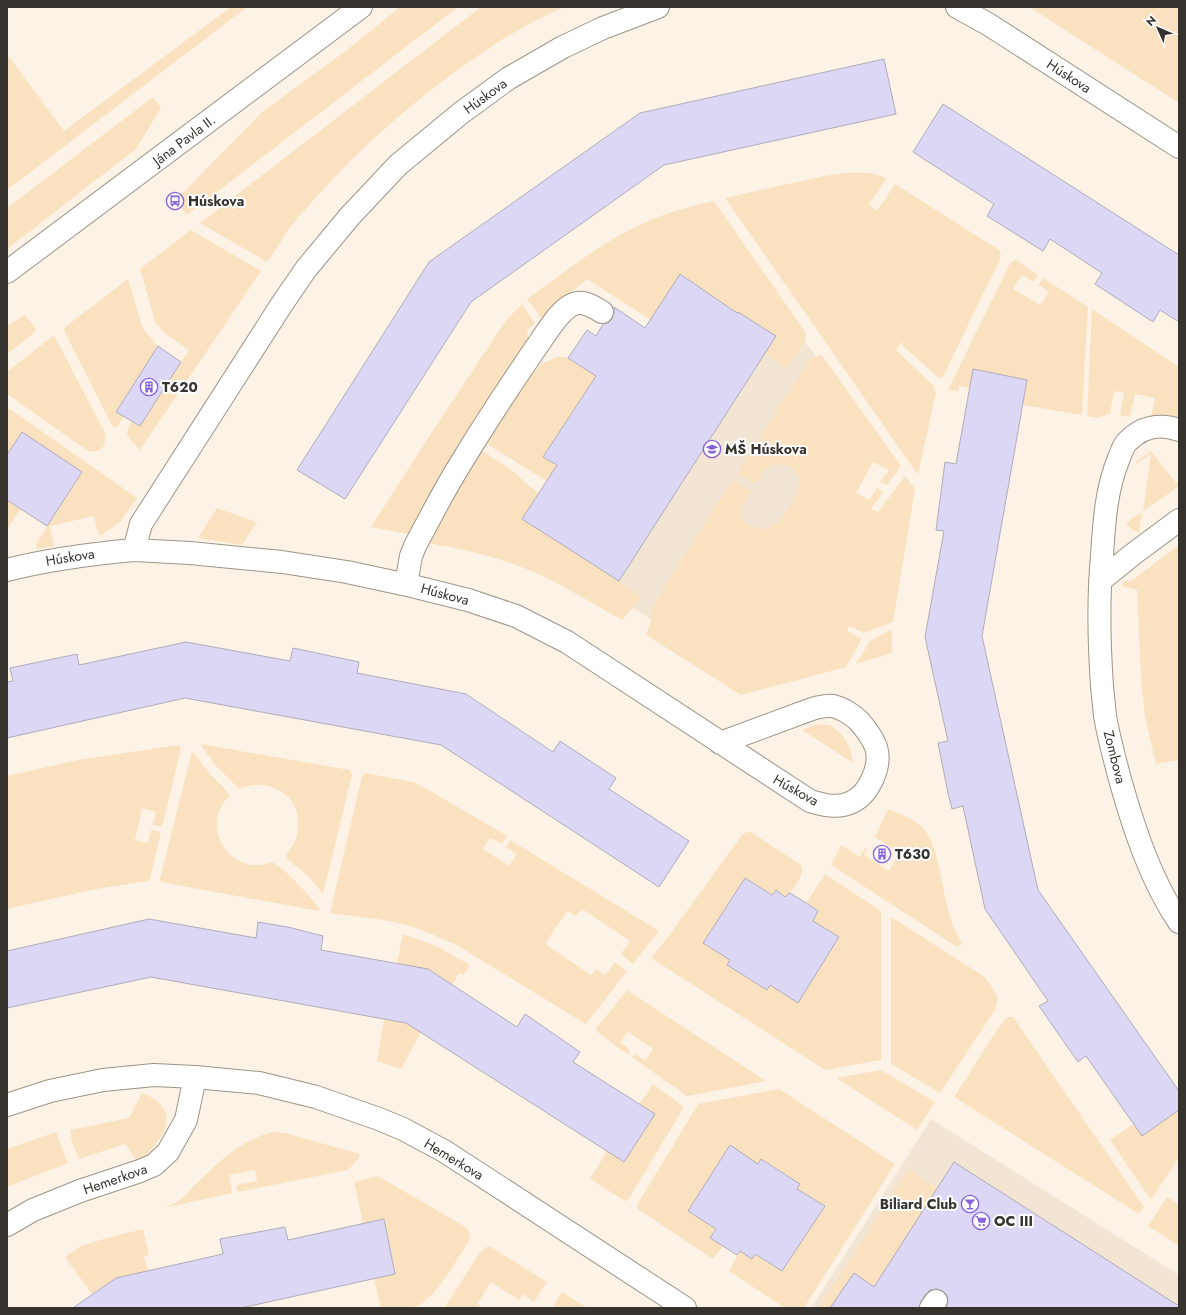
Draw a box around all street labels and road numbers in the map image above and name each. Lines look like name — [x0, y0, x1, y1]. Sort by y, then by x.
street label: Húskova — [1043, 54, 1095, 98]
street label: Húskova — [459, 73, 511, 119]
street label: Jána Pavla II. — [147, 110, 219, 171]
street label: Húskova — [44, 543, 96, 571]
street label: Húskova — [419, 578, 471, 610]
street label: Zombova — [1099, 728, 1131, 786]
street label: Húskova — [770, 769, 822, 811]
street label: Hemerkova — [420, 1133, 488, 1185]
street label: Hemerkova — [80, 1159, 150, 1199]

